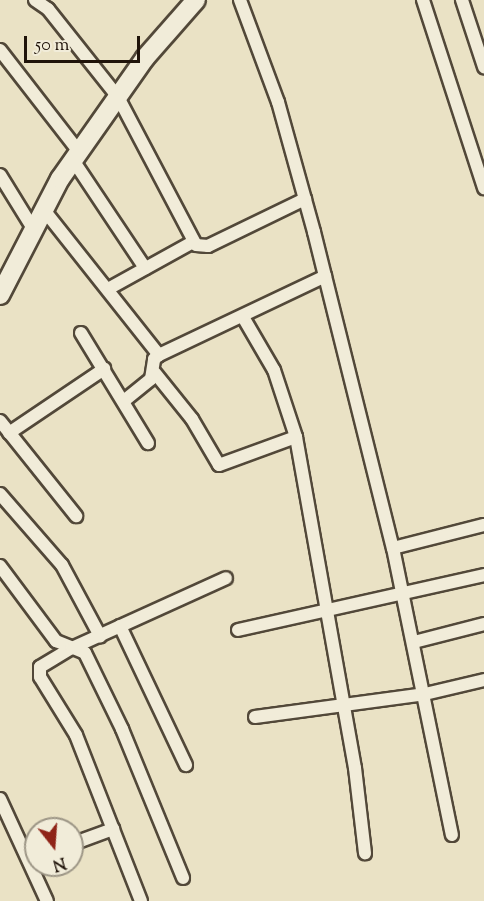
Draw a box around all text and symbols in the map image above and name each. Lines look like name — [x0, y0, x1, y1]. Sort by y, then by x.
scale bar — [27, 24, 142, 62]
text: 50 m — [35, 33, 69, 59]
north arrow — [24, 817, 84, 877]
text: N — [49, 850, 68, 876]

